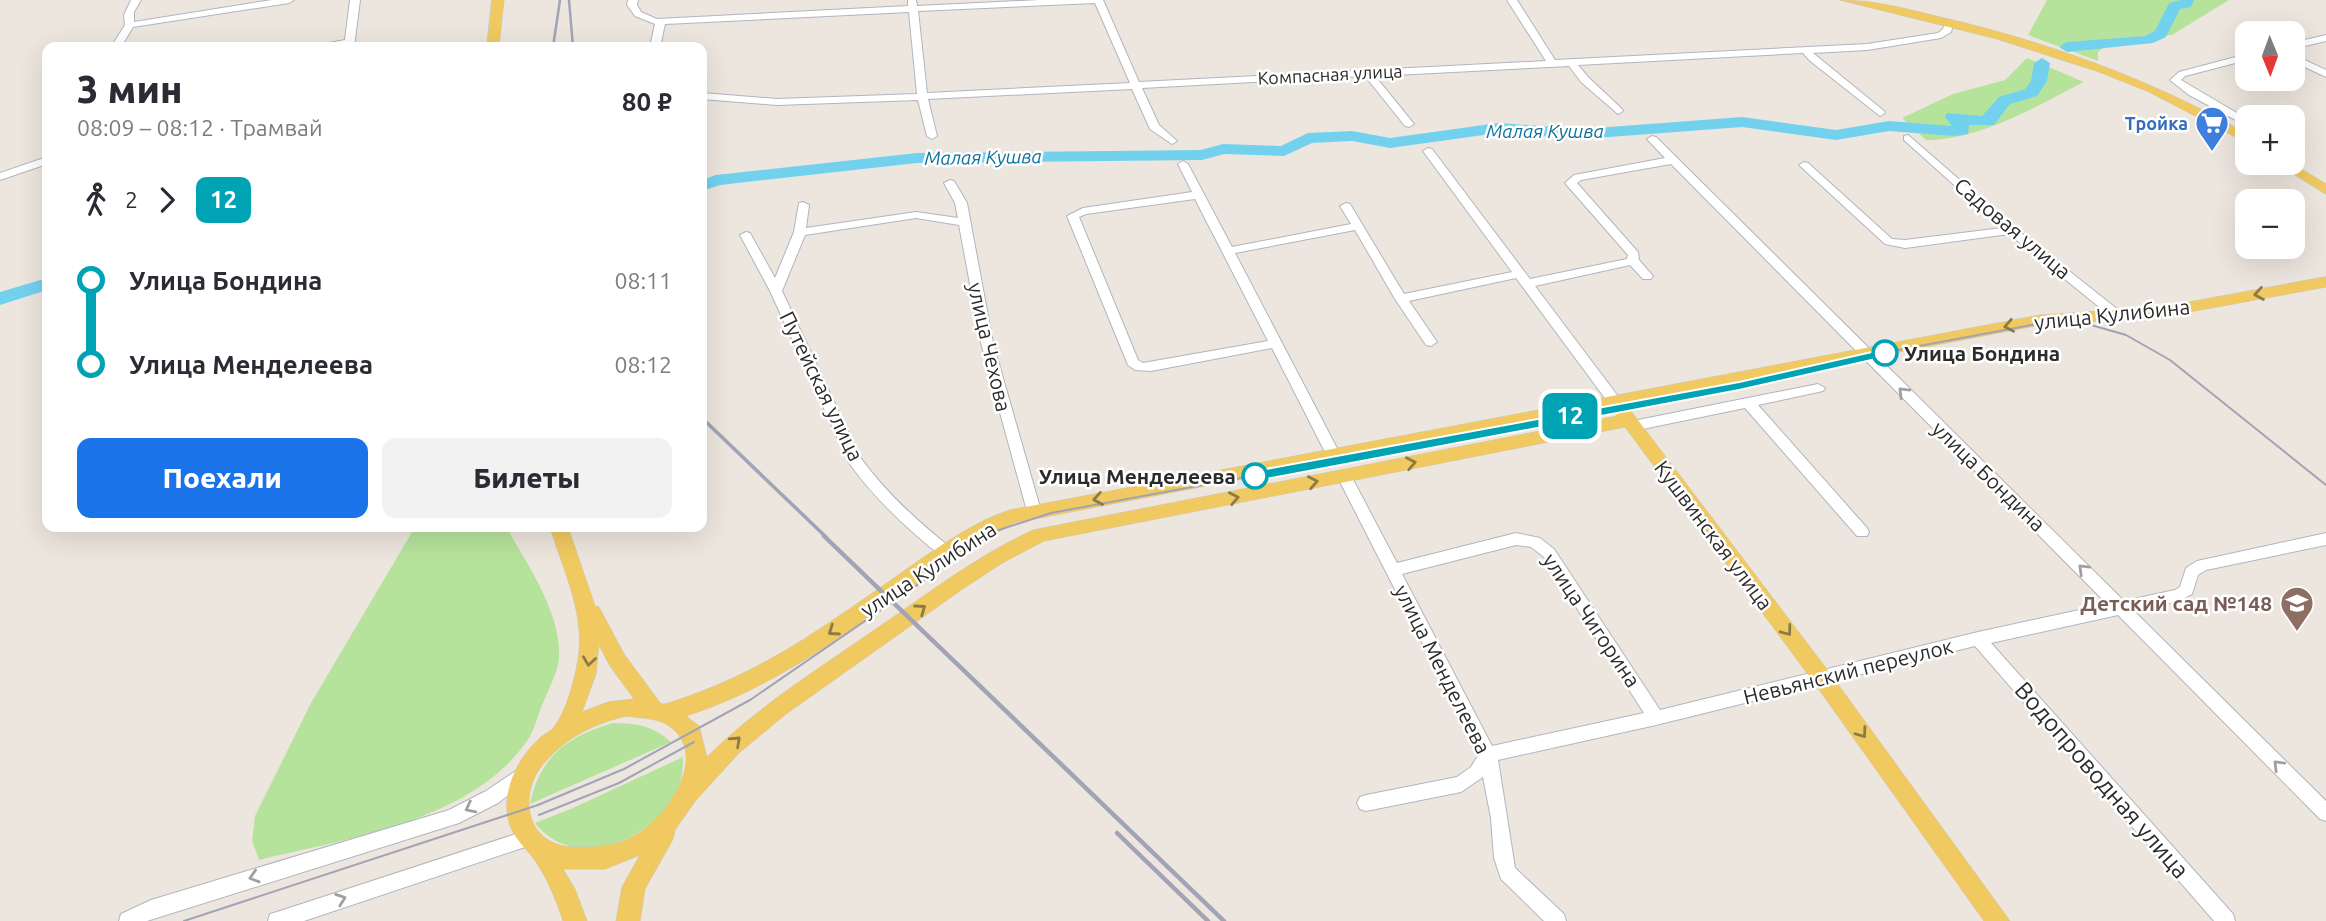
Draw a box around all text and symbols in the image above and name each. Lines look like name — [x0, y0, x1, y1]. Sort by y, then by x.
north arrow — [2235, 21, 2305, 91]
map controls — [2235, 21, 2305, 259]
street label: Компасная улица — [1257, 60, 1403, 88]
text: 3 мин — [77, 68, 183, 110]
text: 80 ₽ — [622, 87, 672, 116]
supermarket icon: Тройка — [2193, 104, 2231, 153]
button: + — [2235, 105, 2305, 175]
place label: Тройка — [2125, 113, 2188, 133]
text: 08:09 – 08:12 · Трамвай — [77, 115, 323, 140]
water label: Малая Кушва — [1486, 120, 1604, 142]
water label: Малая Кушва — [924, 145, 1042, 169]
street label: Садовая улица — [1950, 172, 2076, 284]
icon: walk — [77, 181, 115, 219]
icon: forward — [148, 181, 186, 219]
text: 12 — [210, 186, 237, 213]
text: 2 — [125, 187, 138, 212]
button: − — [2235, 189, 2305, 259]
text: Улица Бондина — [129, 266, 322, 295]
text: 08:11 — [614, 268, 672, 293]
street label: улица Чехова — [963, 280, 1017, 414]
one-way arrow — [2253, 286, 2265, 301]
street label: улица Кулибина — [2033, 294, 2191, 334]
street label: Путейская улица — [775, 307, 869, 465]
one-way arrow — [2003, 317, 2015, 332]
marker: Улица Бондина — [1872, 340, 1898, 366]
place label: Улица Бондина — [1904, 341, 2060, 365]
text: Улица Менделеева — [129, 350, 373, 379]
text: 08:12 — [614, 352, 672, 377]
one-way arrow — [1899, 388, 1912, 401]
line badge: 12 — [1538, 393, 1602, 439]
text: 12 — [1556, 402, 1584, 429]
street label: улица Бондина — [1928, 416, 2050, 536]
button: Поехали — [77, 438, 368, 518]
button: Билеты — [382, 438, 672, 518]
one-way arrow — [1405, 456, 1417, 471]
street label: Кушвинская улица — [1650, 456, 1778, 614]
marker: Улица Менделеева — [1242, 463, 1268, 489]
place label: Улица Менделеева — [1039, 464, 1236, 488]
one-way arrow — [1307, 476, 1319, 491]
one-way arrow — [1092, 491, 1104, 506]
one-way arrow — [1228, 491, 1240, 506]
street label: улица Кулибина — [856, 516, 1000, 622]
street label: улица Чигорина — [1538, 549, 1646, 691]
one-way arrow — [2078, 564, 2091, 577]
street label: улица Менделеева — [1390, 581, 1496, 757]
school or university icon: Детский сад №148 — [2278, 584, 2316, 633]
place label: Детский сад №148 — [2080, 591, 2272, 615]
one-way arrow — [913, 605, 926, 617]
one-way arrow — [828, 623, 841, 635]
one-way arrow — [1778, 623, 1791, 636]
street label: Невьянский переулок — [1741, 633, 1955, 709]
one-way arrow — [581, 655, 596, 667]
street label: Водопроводная улица — [2009, 676, 2195, 884]
one-way arrow — [1854, 725, 1866, 738]
one-way arrow — [728, 737, 741, 750]
one-way arrow — [2274, 761, 2286, 773]
one-way arrow — [465, 800, 477, 814]
one-way arrow — [248, 869, 260, 883]
one-way arrow — [335, 893, 347, 907]

